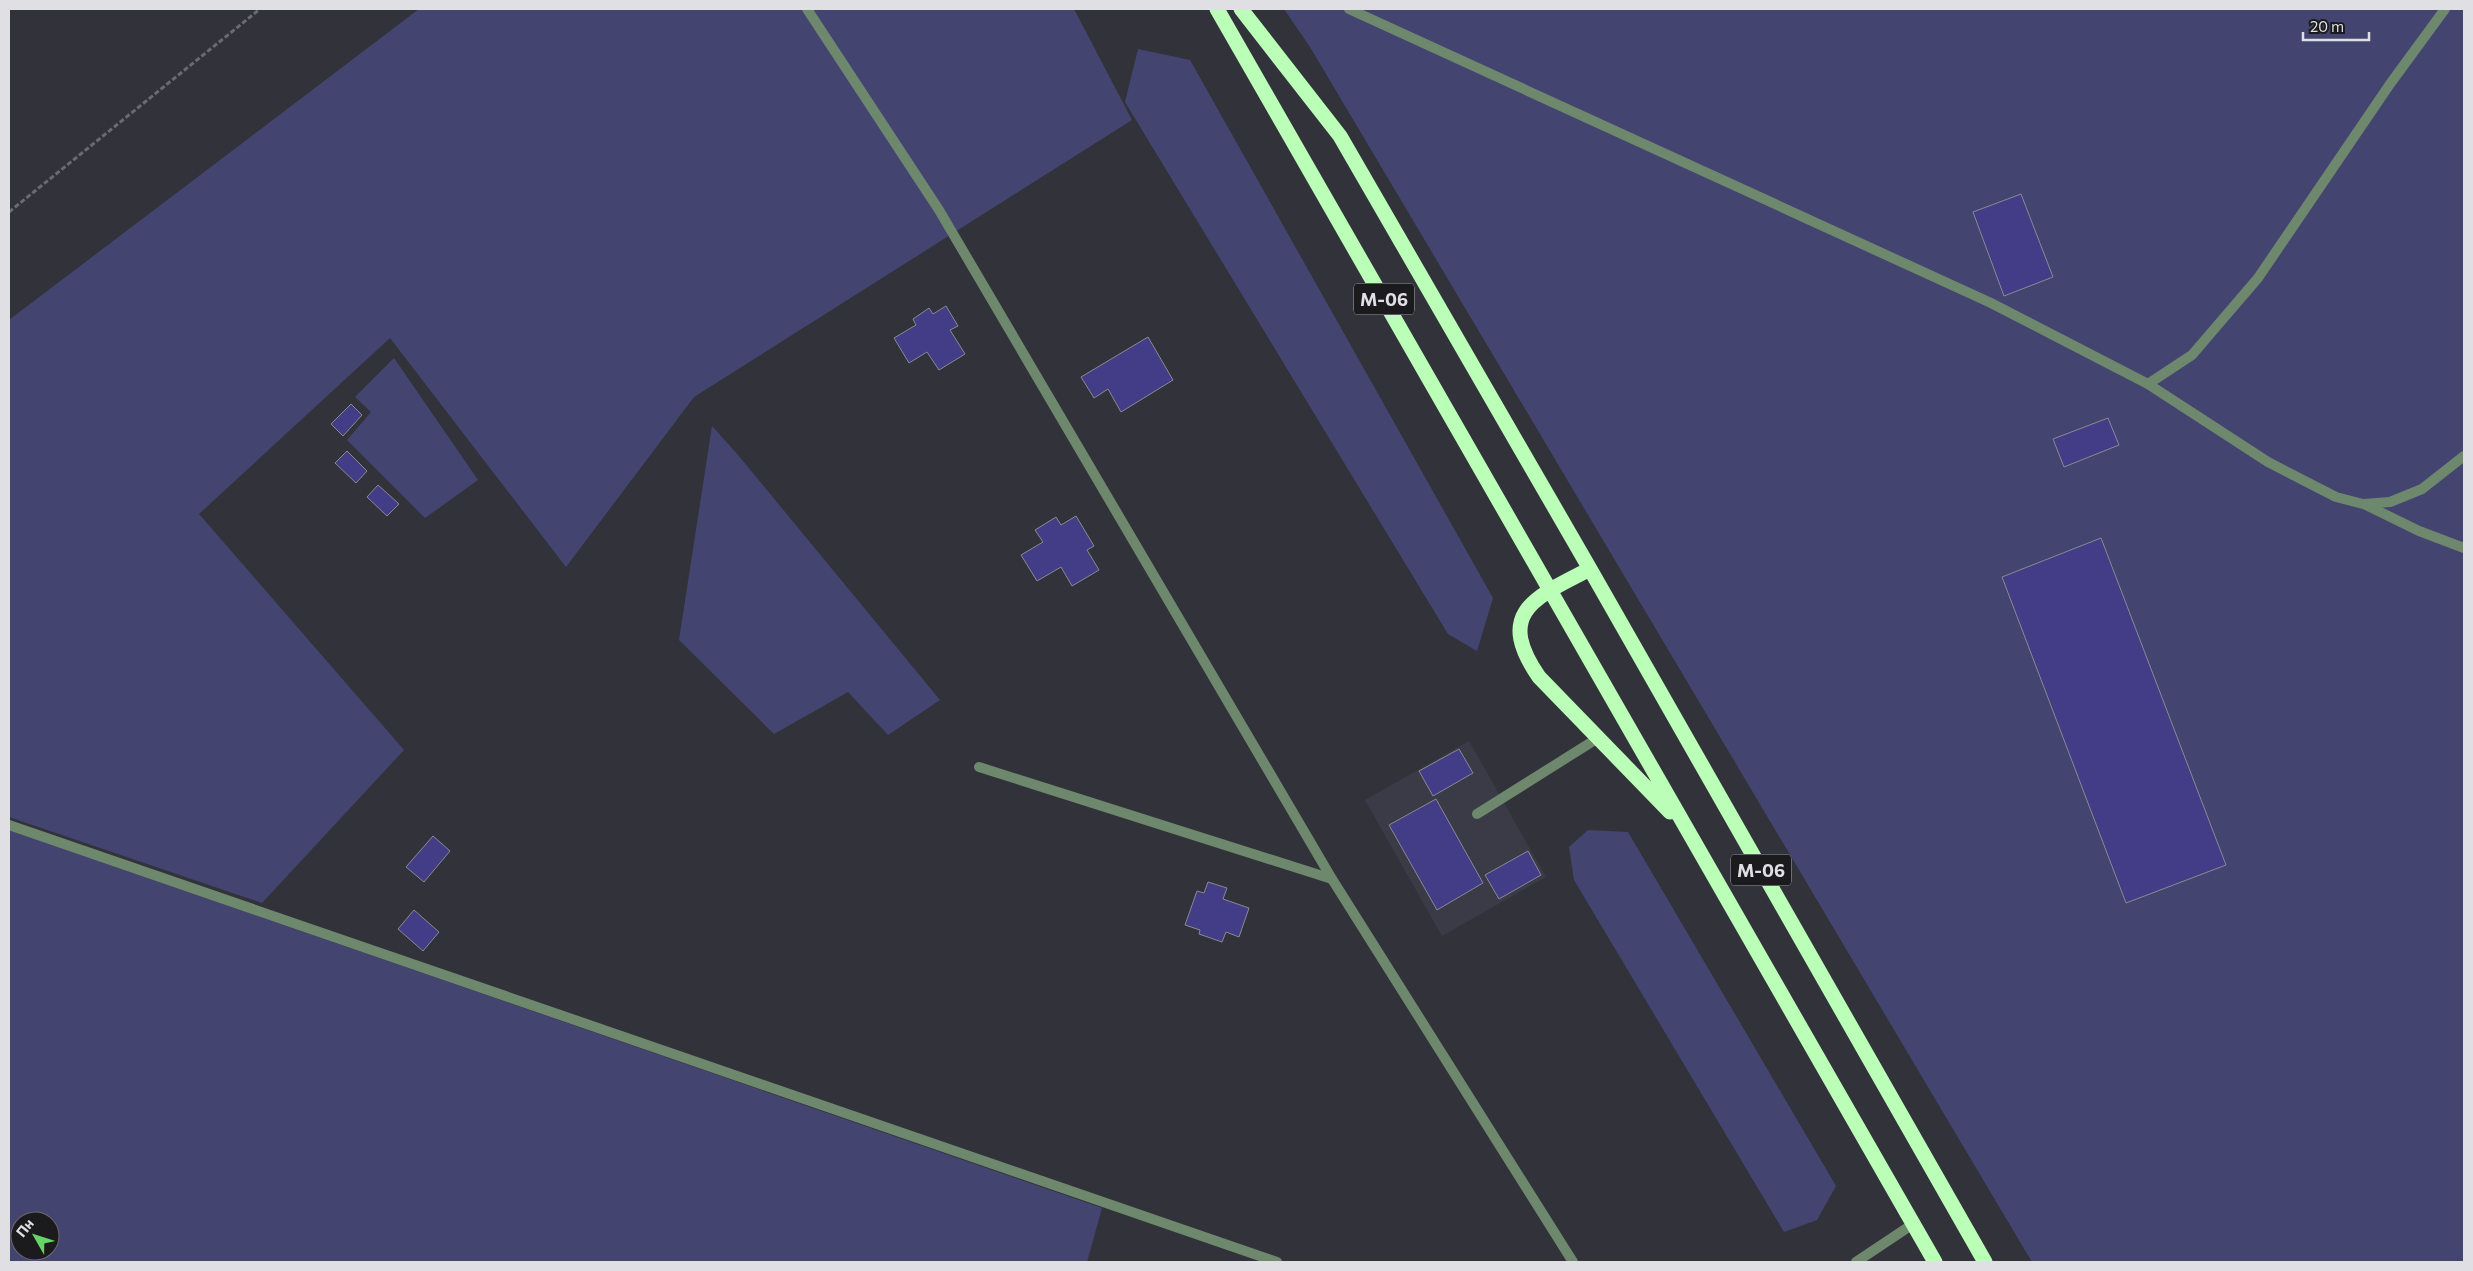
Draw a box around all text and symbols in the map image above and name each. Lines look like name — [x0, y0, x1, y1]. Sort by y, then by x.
scale bar — [2303, 10, 2369, 42]
text: 20 m — [2310, 17, 2344, 35]
road number: М-06 — [1354, 284, 1414, 314]
road number: М-06 — [1731, 854, 1791, 886]
north arrow — [10, 1211, 60, 1261]
text: Пн — [12, 1215, 37, 1240]

